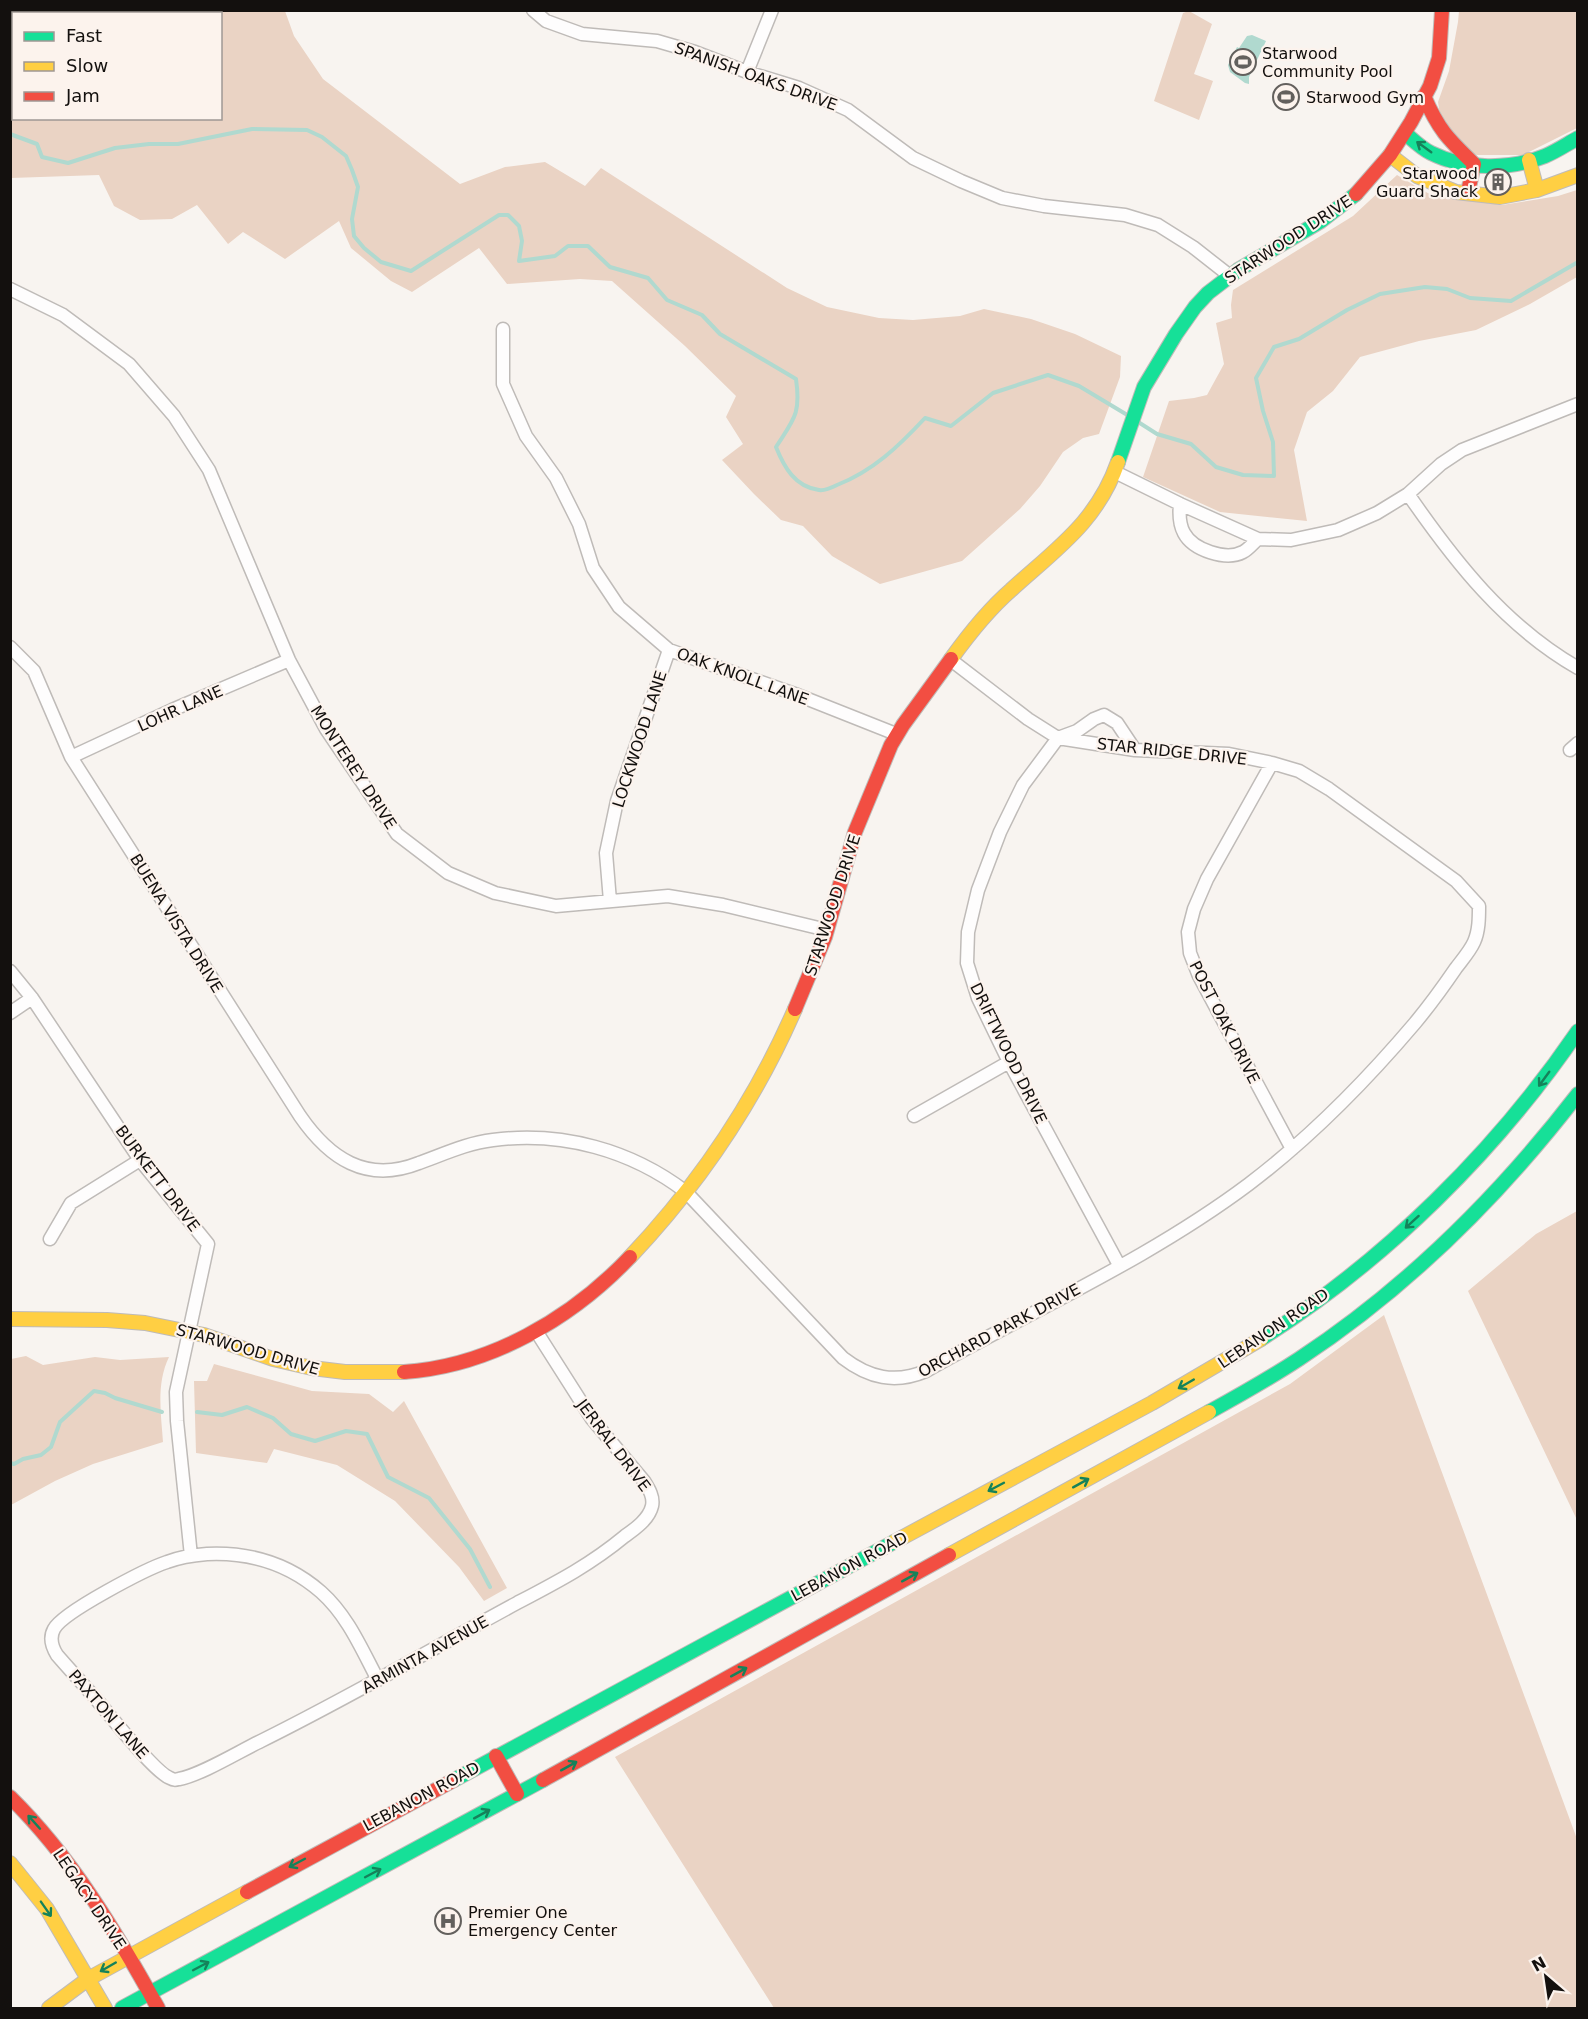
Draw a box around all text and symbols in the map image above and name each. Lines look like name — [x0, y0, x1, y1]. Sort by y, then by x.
legend — [12, 12, 222, 120]
text: Fast — [66, 25, 102, 46]
street label: SPANISH OAKS DRIVE — [672, 38, 840, 115]
place label: Starwood Community Pool — [1262, 44, 1393, 81]
sports icon: Starwood Community Pool — [1228, 47, 1258, 77]
text: Slow — [66, 55, 108, 76]
sports icon: Starwood Gym — [1271, 82, 1301, 112]
text: Jam — [65, 85, 100, 106]
place label: Starwood Gym — [1306, 88, 1424, 107]
one-way arrow — [1416, 141, 1432, 153]
place label: Starwood Guard Shack — [1376, 164, 1479, 201]
building icon: Starwood Guard Shack — [1483, 167, 1513, 197]
street label: STARWOOD DRIVE — [1221, 191, 1355, 288]
street label: OAK KNOLL LANE — [674, 644, 811, 709]
street label: LOCKWOOD LANE — [608, 668, 671, 810]
street label: LOHR LANE — [135, 681, 226, 736]
street label: MONTEREY DRIVE — [307, 702, 401, 833]
street label: STAR RIDGE DRIVE — [1096, 734, 1248, 769]
street label: STARWOOD DRIVE — [801, 832, 864, 978]
street label: BUENA VISTA DRIVE — [126, 850, 227, 996]
street label: POST OAK DRIVE — [1185, 958, 1264, 1087]
street label: DRIFTWOOD DRIVE — [966, 980, 1051, 1127]
one-way arrow — [1538, 1070, 1550, 1086]
street label: BURKETT DRIVE — [112, 1121, 204, 1235]
one-way arrow — [1405, 1215, 1420, 1229]
street label: ORCHARD PARK DRIVE — [915, 1280, 1084, 1381]
street label: LEBANON ROAD — [1214, 1284, 1332, 1372]
street label: STARWOOD DRIVE — [174, 1320, 321, 1379]
one-way arrow — [1177, 1378, 1194, 1390]
street label: JERRAL DRIVE — [572, 1395, 654, 1495]
one-way arrow — [1071, 1477, 1089, 1488]
one-way arrow — [988, 1481, 1005, 1493]
street label: LEBANON ROAD — [788, 1528, 911, 1605]
one-way arrow — [901, 1571, 918, 1583]
street label: ARMINTA AVENUE — [359, 1612, 492, 1697]
street label: PAXTON LANE — [65, 1666, 153, 1763]
one-way arrow — [730, 1666, 747, 1678]
street label: LEBANON ROAD — [360, 1758, 483, 1835]
one-way arrow — [559, 1760, 577, 1771]
one-way arrow — [473, 1808, 490, 1820]
one-way arrow — [27, 1815, 41, 1830]
street label: LEGACY DRIVE — [49, 1845, 130, 1953]
one-way arrow — [288, 1858, 306, 1870]
one-way arrow — [364, 1867, 381, 1879]
one-way arrow — [41, 1900, 53, 1917]
place label: Premier One Emergency Center — [468, 1903, 618, 1940]
hospital icon: Premier One Emergency Center — [433, 1906, 463, 1936]
north arrow — [1516, 1947, 1576, 2007]
text: N — [1529, 1953, 1549, 1976]
one-way arrow — [192, 1960, 210, 1971]
one-way arrow — [100, 1961, 117, 1973]

